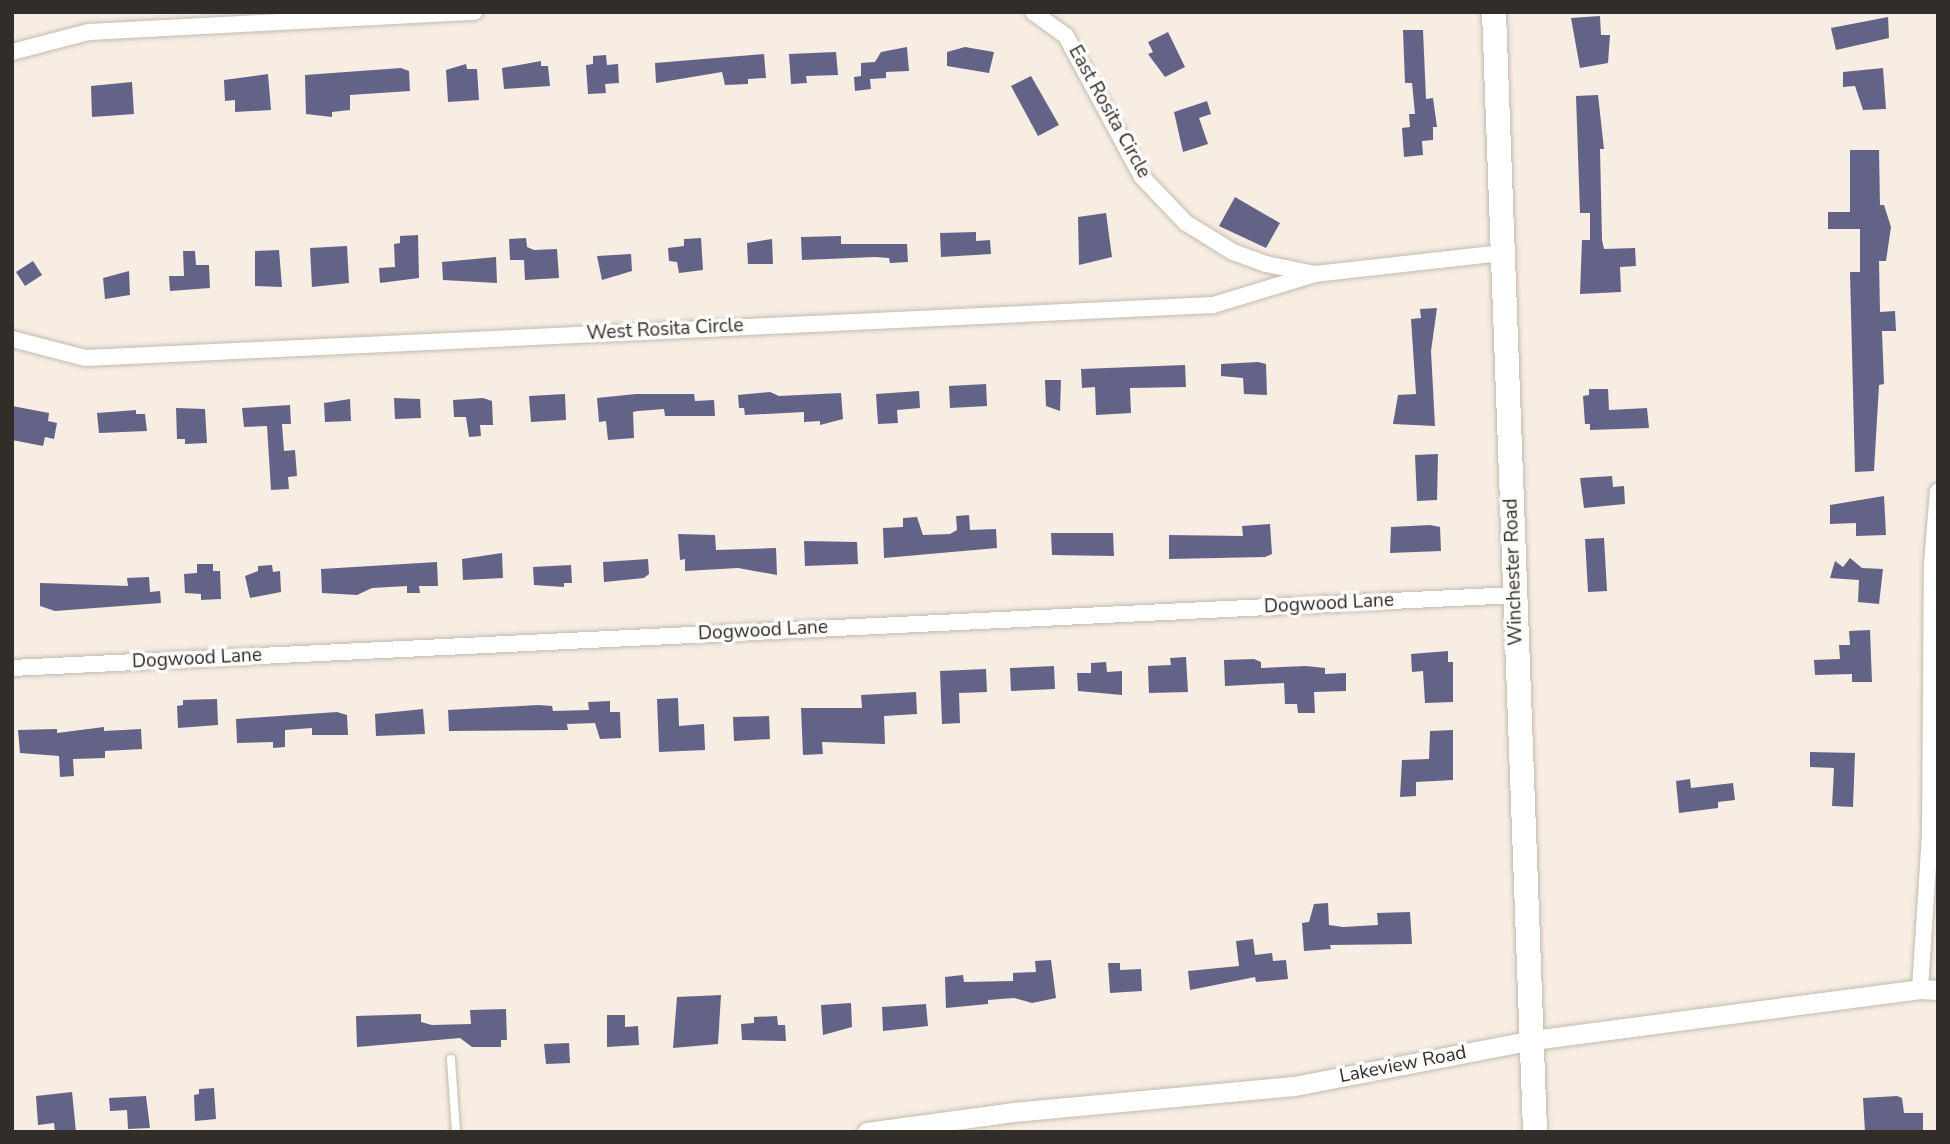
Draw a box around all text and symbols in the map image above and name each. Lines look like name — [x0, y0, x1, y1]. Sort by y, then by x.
street label: East Rosita Circle — [1063, 42, 1155, 182]
street label: West Rosita Circle — [586, 315, 744, 345]
street label: Winchester Road — [1500, 498, 1528, 646]
street label: Dogwood Lane — [1263, 589, 1395, 619]
street label: Dogwood Lane — [697, 616, 829, 646]
street label: Dogwood Lane — [131, 644, 263, 674]
street label: Lakeview Road — [1338, 1042, 1468, 1088]

